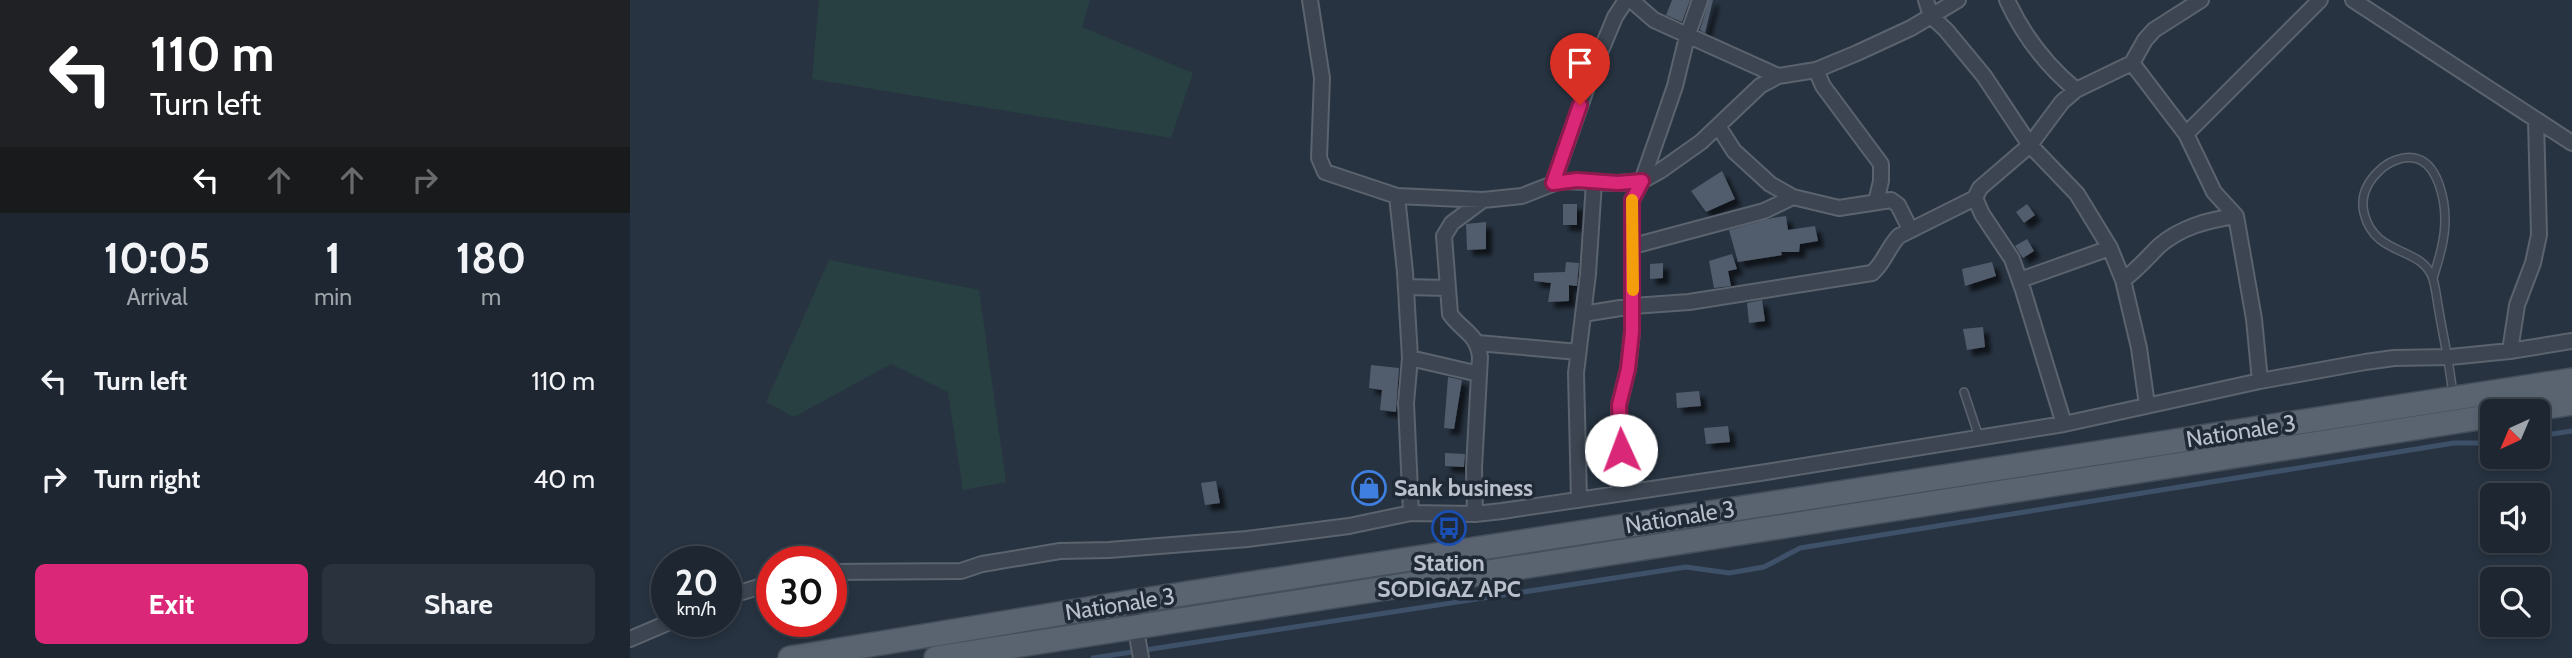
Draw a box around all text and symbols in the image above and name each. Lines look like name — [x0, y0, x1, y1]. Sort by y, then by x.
text: 110 m — [150, 24, 274, 83]
icon: left — [35, 28, 126, 119]
pin — [1550, 33, 1610, 105]
icon: arrive — [1561, 44, 1599, 82]
text: Turn left — [150, 84, 261, 123]
icon: left — [187, 161, 225, 199]
icon: ahead — [260, 161, 298, 199]
icon: ahead — [333, 161, 371, 199]
icon: right — [406, 161, 444, 199]
text: 10:05 — [104, 232, 210, 284]
text: 1 — [325, 232, 341, 284]
text: 180 — [456, 232, 526, 284]
text: Arrival — [126, 283, 188, 311]
text: min — [314, 283, 352, 311]
text: m — [481, 283, 501, 311]
icon: left — [35, 362, 73, 400]
text: Turn left — [94, 365, 187, 397]
text: 110 m — [531, 365, 595, 397]
north arrow — [2480, 399, 2550, 469]
map controls — [2480, 399, 2550, 637]
street label: Nationale 3 — [2184, 409, 2298, 453]
position arrow — [1584, 413, 1658, 487]
icon: right — [35, 460, 73, 498]
text: Turn right — [94, 463, 200, 495]
text: 40 m — [533, 463, 595, 495]
shop icon: Sank business — [1350, 469, 1388, 507]
place label: Sank business — [1394, 474, 1533, 502]
button: sound — [2480, 483, 2550, 553]
street label: Nationale 3 — [1623, 495, 1737, 539]
bus stop icon: Station SODIGAZ APC — [1430, 509, 1468, 547]
speed limit sign: 30 — [756, 546, 847, 637]
place label: Station SODIGAZ APC — [1377, 549, 1521, 603]
text: 20 — [675, 561, 718, 604]
button: Exit — [35, 564, 308, 644]
button: Share — [322, 564, 595, 644]
button: search — [2480, 567, 2550, 637]
street label: Nationale 3 — [1063, 582, 1177, 626]
text: km/h — [677, 598, 716, 620]

